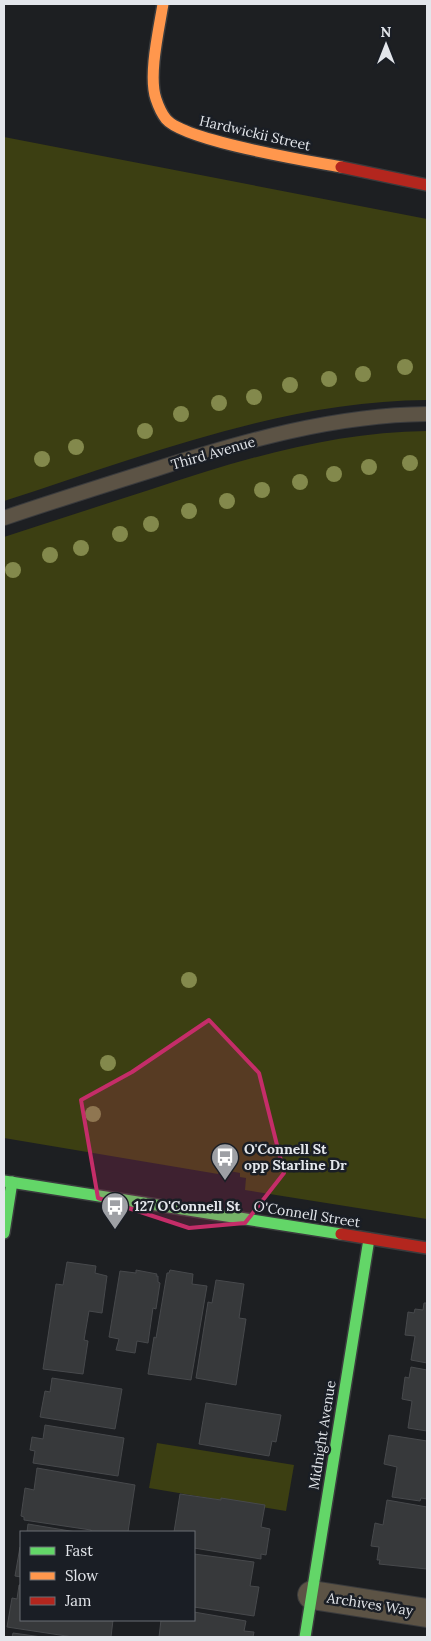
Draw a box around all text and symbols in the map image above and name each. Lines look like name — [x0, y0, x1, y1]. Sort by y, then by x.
north arrow — [361, 20, 411, 70]
text: N — [381, 23, 392, 41]
street label: Hardwickii Street — [198, 111, 313, 155]
street label: Third Avenue — [169, 432, 258, 474]
place label: O'Connell St opp Starline Dr — [244, 1140, 347, 1174]
bus stop icon: O'Connell St opp Starline Dr — [210, 1142, 240, 1181]
bus stop icon: 127 O'Connell St — [100, 1191, 130, 1230]
place label: 127 O'Connell St — [134, 1197, 240, 1215]
street label: O'Connell Street — [252, 1197, 362, 1231]
street label: Midnight Avenue — [304, 1379, 340, 1491]
legend — [20, 1531, 195, 1621]
text: Fast — [65, 1541, 93, 1560]
text: Slow — [65, 1566, 98, 1585]
street label: Archives Way — [325, 1588, 415, 1620]
text: Jam — [64, 1591, 92, 1610]

